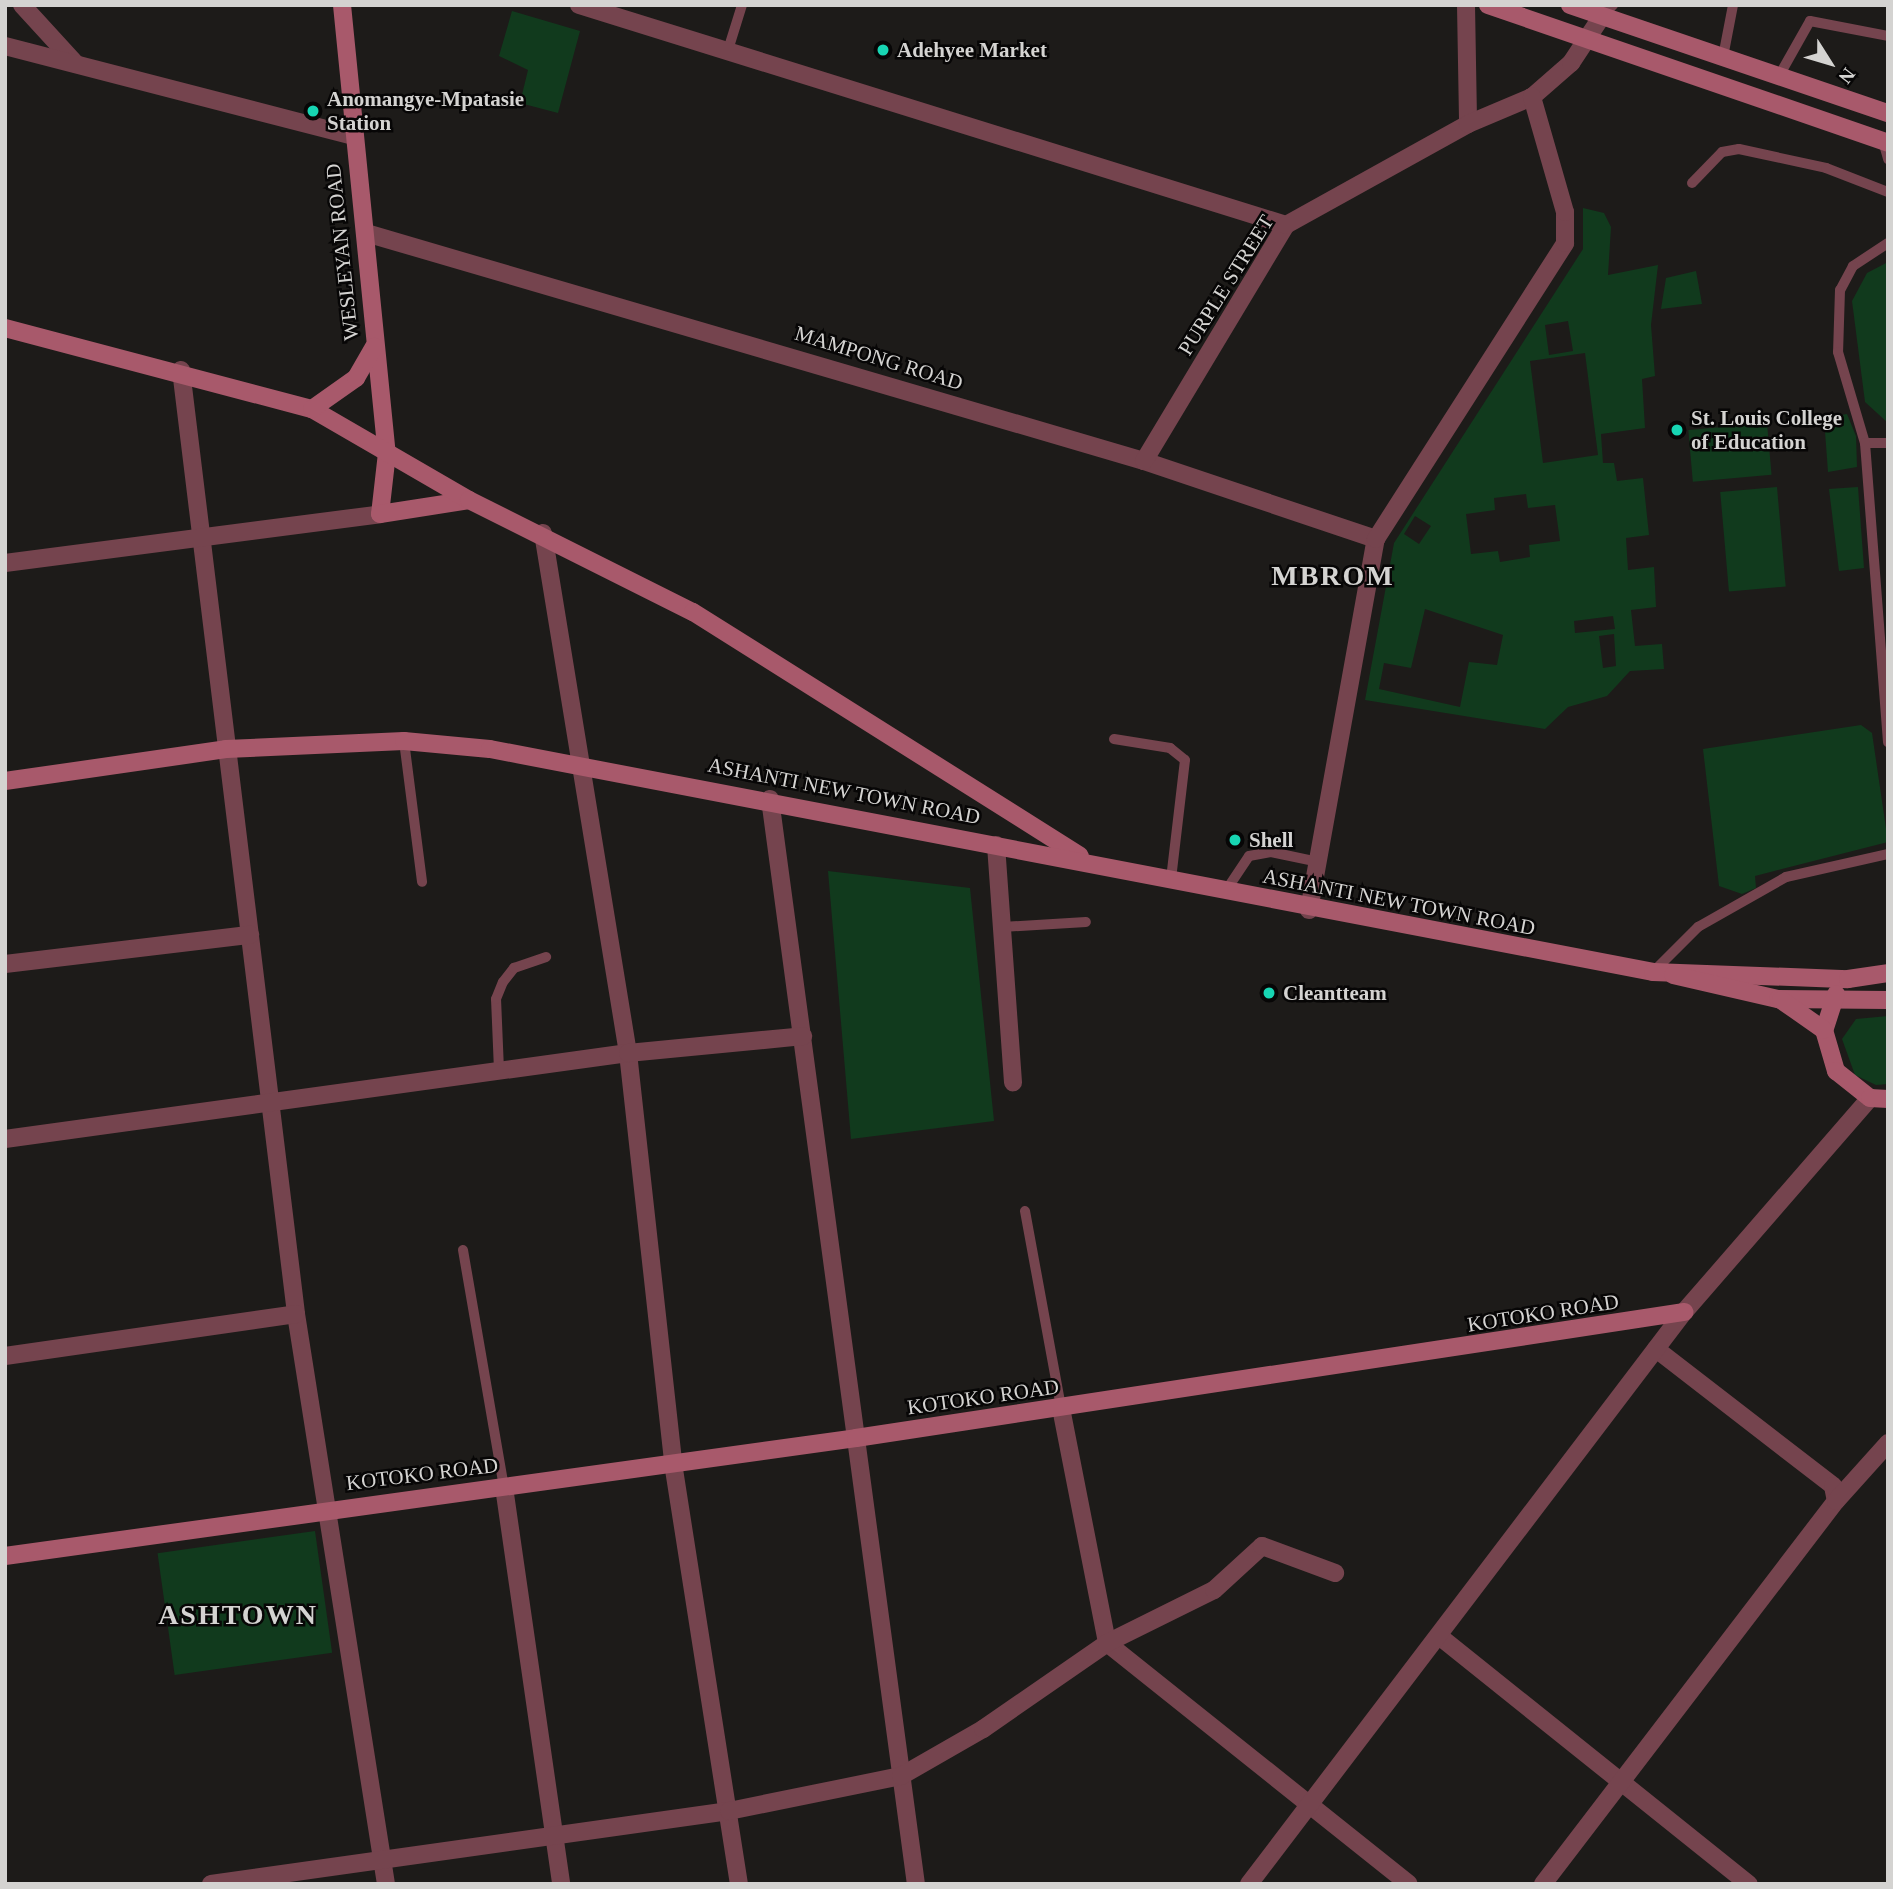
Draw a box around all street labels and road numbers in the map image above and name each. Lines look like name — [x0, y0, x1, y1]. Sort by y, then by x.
street label: WESLEYAN ROAD — [320, 162, 364, 342]
street label: PURPLE STREET — [1173, 210, 1279, 360]
street label: MAMPONG ROAD — [792, 320, 966, 396]
street label: ASHANTI NEW TOWN ROAD — [705, 752, 983, 830]
street label: ASHANTI NEW TOWN ROAD — [1260, 863, 1538, 941]
street label: KOTOKO ROAD — [1465, 1289, 1621, 1337]
street label: KOTOKO ROAD — [905, 1374, 1061, 1420]
street label: KOTOKO ROAD — [345, 1452, 499, 1496]

